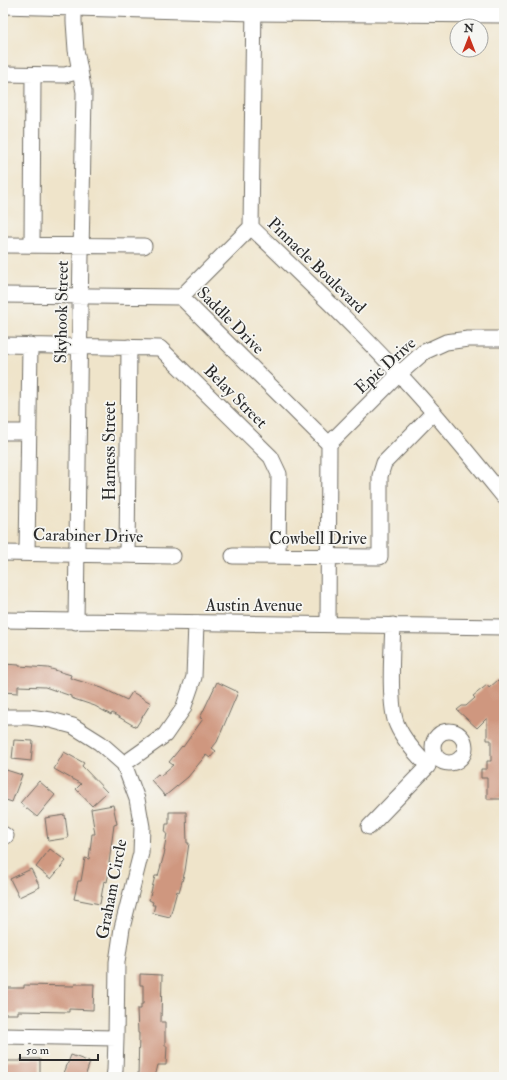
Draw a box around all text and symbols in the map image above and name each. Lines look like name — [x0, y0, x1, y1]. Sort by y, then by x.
north arrow — [449, 18, 489, 58]
text: N — [463, 22, 475, 35]
street label: Pinnacle Boulevard — [263, 213, 371, 318]
street label: Skyhook Street — [50, 260, 74, 364]
street label: Saddle Drive — [192, 282, 269, 359]
street label: Epic Drive — [351, 333, 421, 399]
street label: Belay Street — [199, 360, 272, 434]
street label: Harness Street — [99, 401, 120, 501]
street label: Carabiner Drive — [33, 524, 143, 547]
street label: Cowbell Drive — [269, 528, 367, 549]
street label: Austin Avenue — [205, 595, 302, 616]
street label: Graham Circle — [91, 837, 131, 941]
scale bar — [20, 1036, 98, 1062]
text: 50 m — [26, 1043, 50, 1058]

